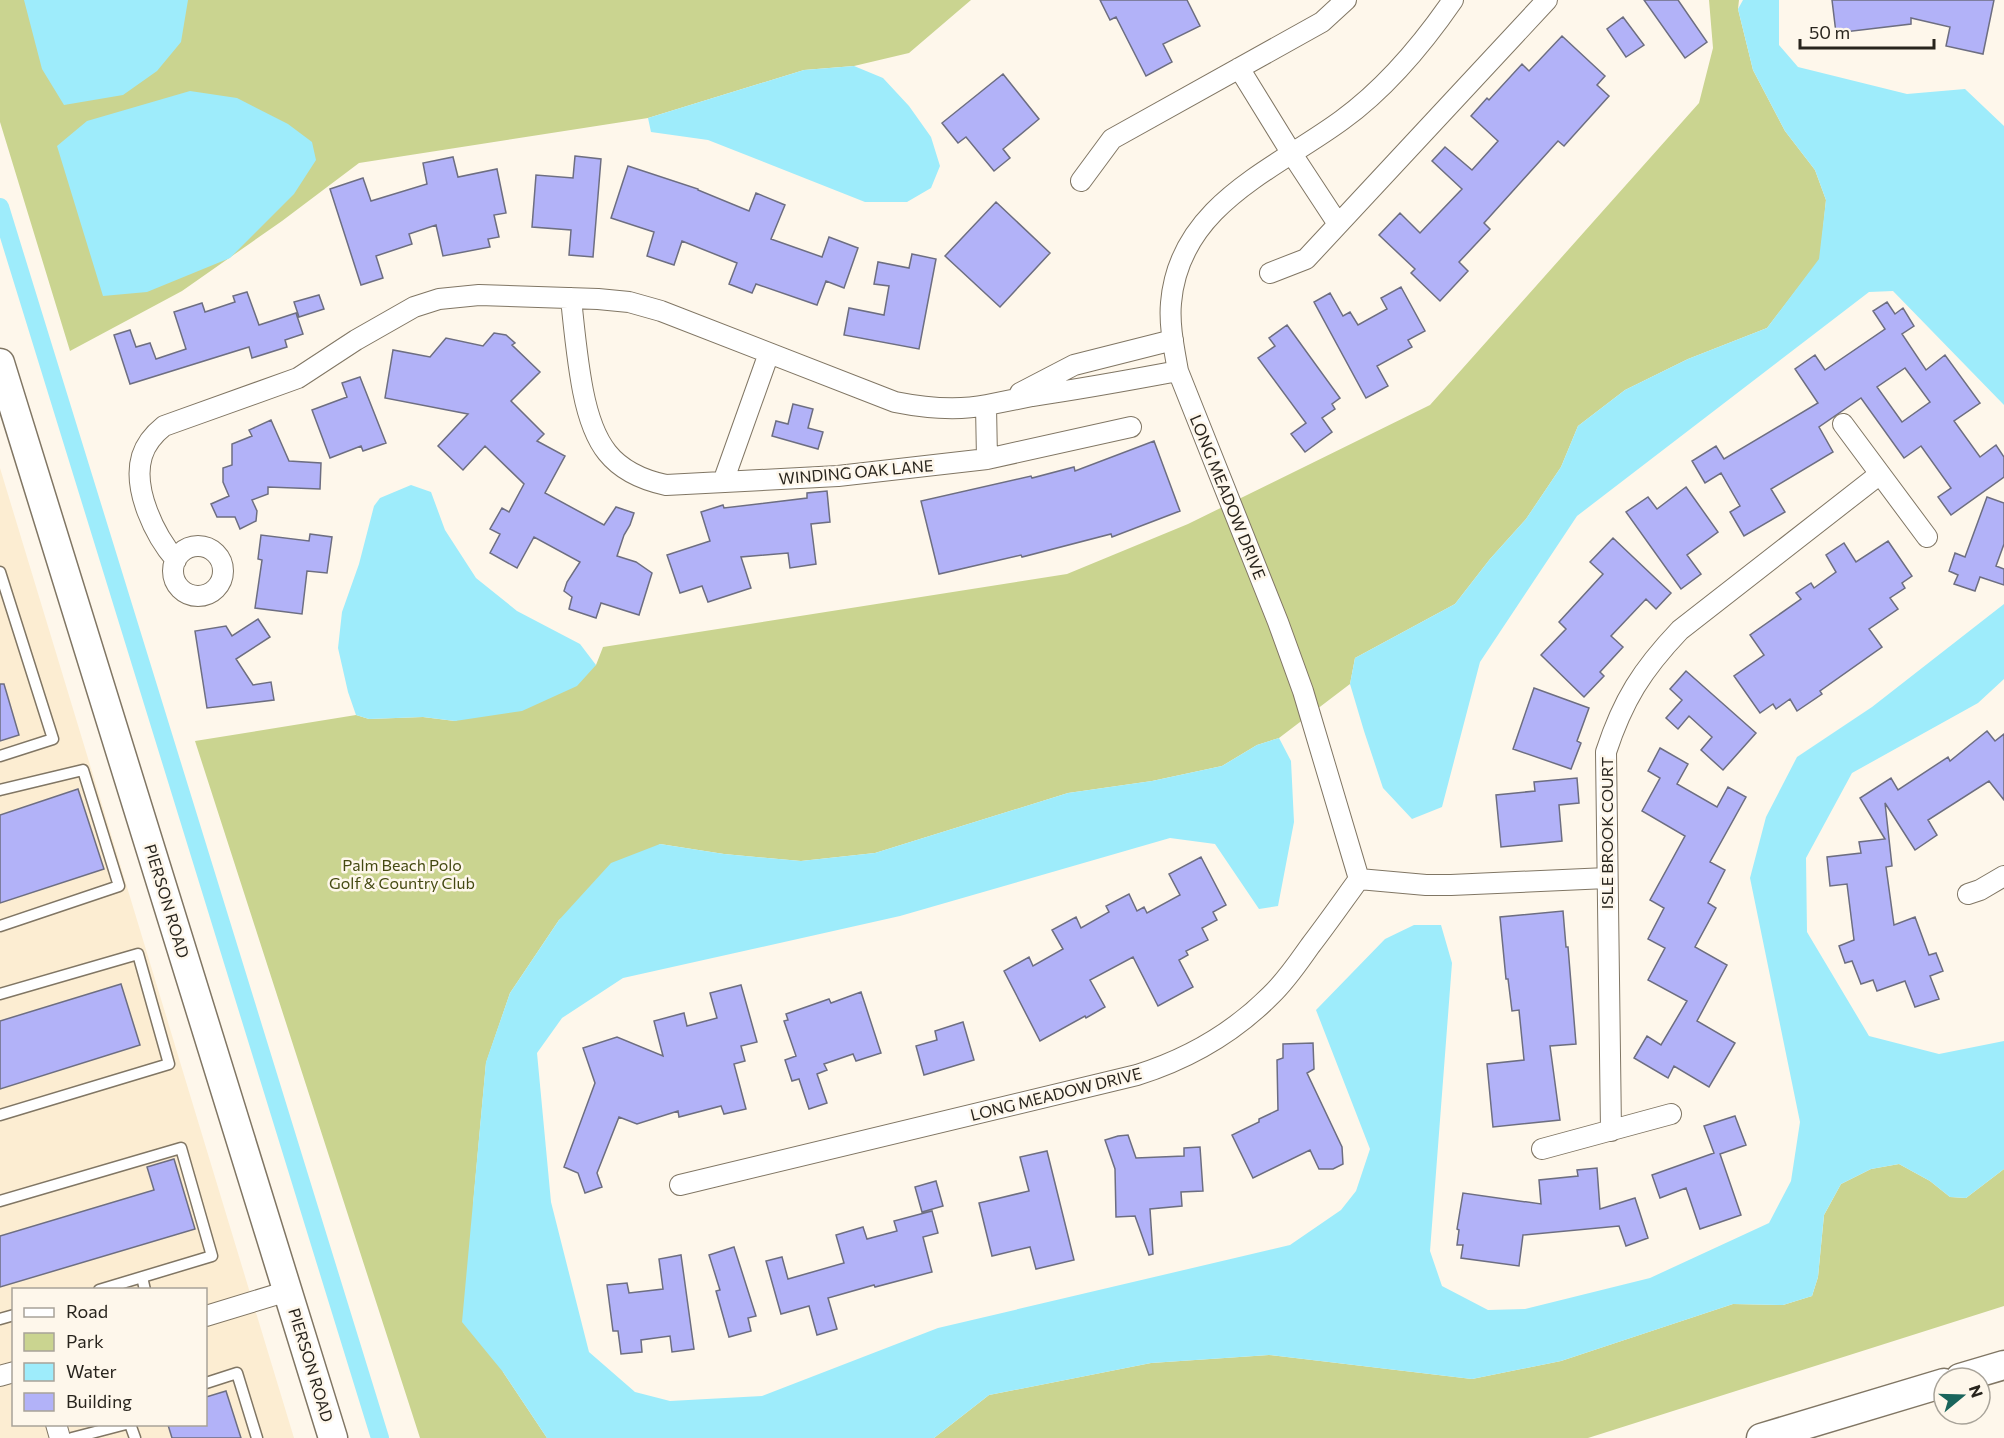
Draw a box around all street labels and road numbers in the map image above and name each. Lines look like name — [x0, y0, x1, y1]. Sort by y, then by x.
street label: LONG MEADOW DRIVE — [1187, 412, 1270, 582]
street label: WINDING OAK LANE — [778, 455, 934, 488]
street label: ISLE BROOK COURT — [1597, 757, 1616, 909]
street label: PIERSON ROAD — [141, 842, 194, 960]
street label: LONG MEADOW DRIVE — [968, 1063, 1144, 1124]
street label: PIERSON ROAD — [285, 1306, 338, 1424]

